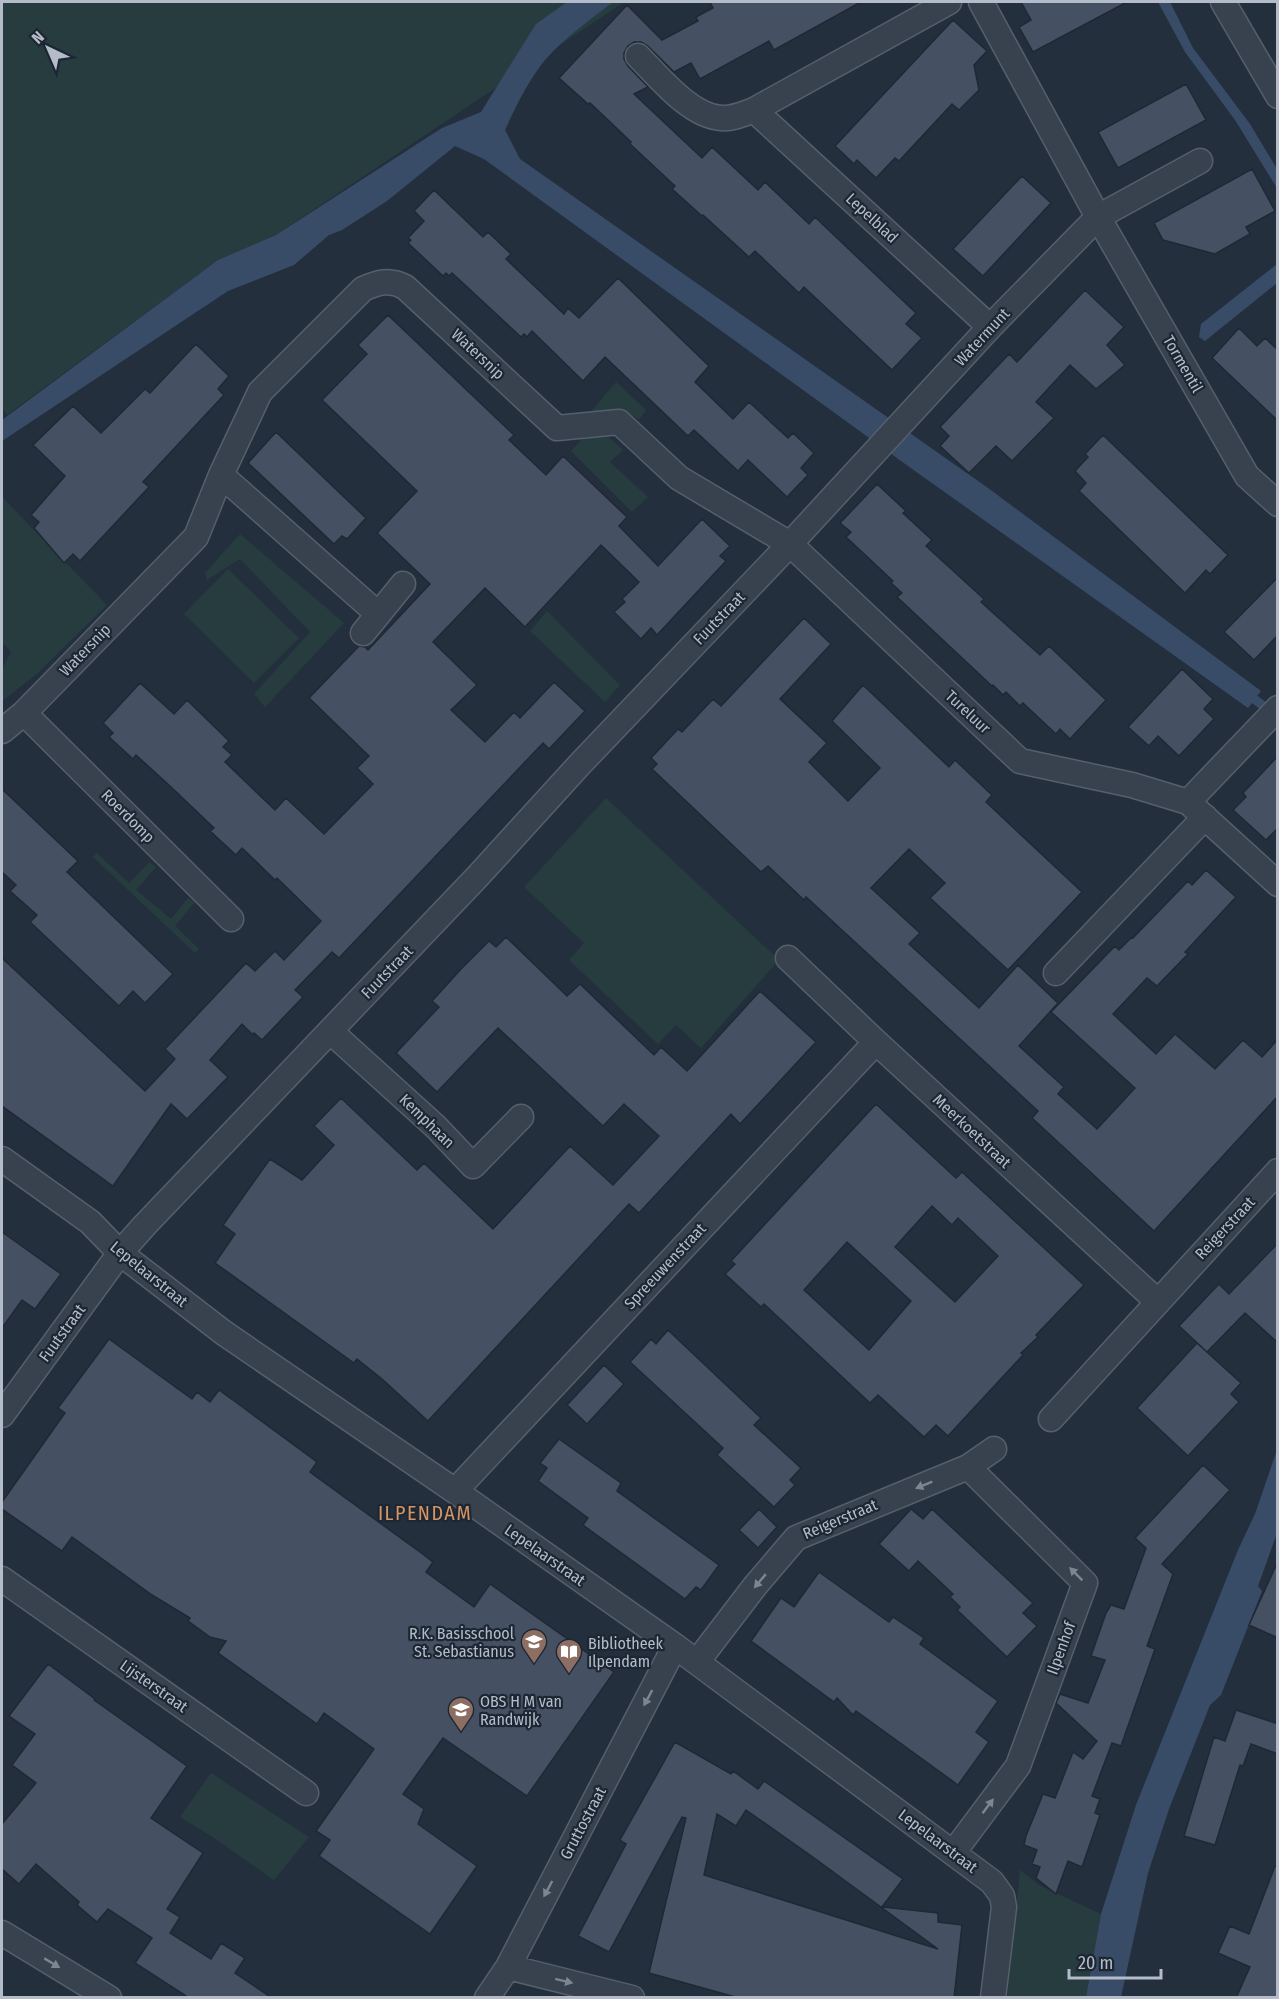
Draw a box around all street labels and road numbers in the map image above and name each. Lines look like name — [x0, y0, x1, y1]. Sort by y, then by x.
street label: Lepelblad — [842, 189, 902, 247]
street label: Watermunt — [950, 304, 1014, 370]
street label: Watersnip — [448, 325, 508, 383]
street label: Tormentil — [1159, 332, 1207, 396]
street label: Fuutstraat — [689, 587, 749, 648]
street label: Watersnip — [55, 620, 115, 680]
street label: Tureluur — [942, 686, 995, 738]
street label: Roerdomp — [97, 785, 159, 847]
street label: Fuutstraat — [357, 941, 417, 1002]
street label: Kemphaan — [395, 1090, 459, 1152]
street label: Meerkoetstraat — [929, 1090, 1015, 1172]
street label: Reigerstraat — [1191, 1192, 1259, 1263]
street label: Spreeuwenstraat — [620, 1219, 710, 1313]
street label: Lepelaarstraat — [106, 1237, 192, 1311]
street label: Fuutstraat — [35, 1300, 90, 1365]
street label: Reigerstraat — [800, 1495, 881, 1543]
street label: Lepelaarstraat — [501, 1520, 590, 1590]
street label: Ilpenhof — [1043, 1618, 1080, 1677]
street label: Lijsterstraat — [117, 1656, 192, 1717]
street label: Gruttostraat — [556, 1783, 610, 1863]
street label: Lepelaarstraat — [895, 1805, 982, 1877]

